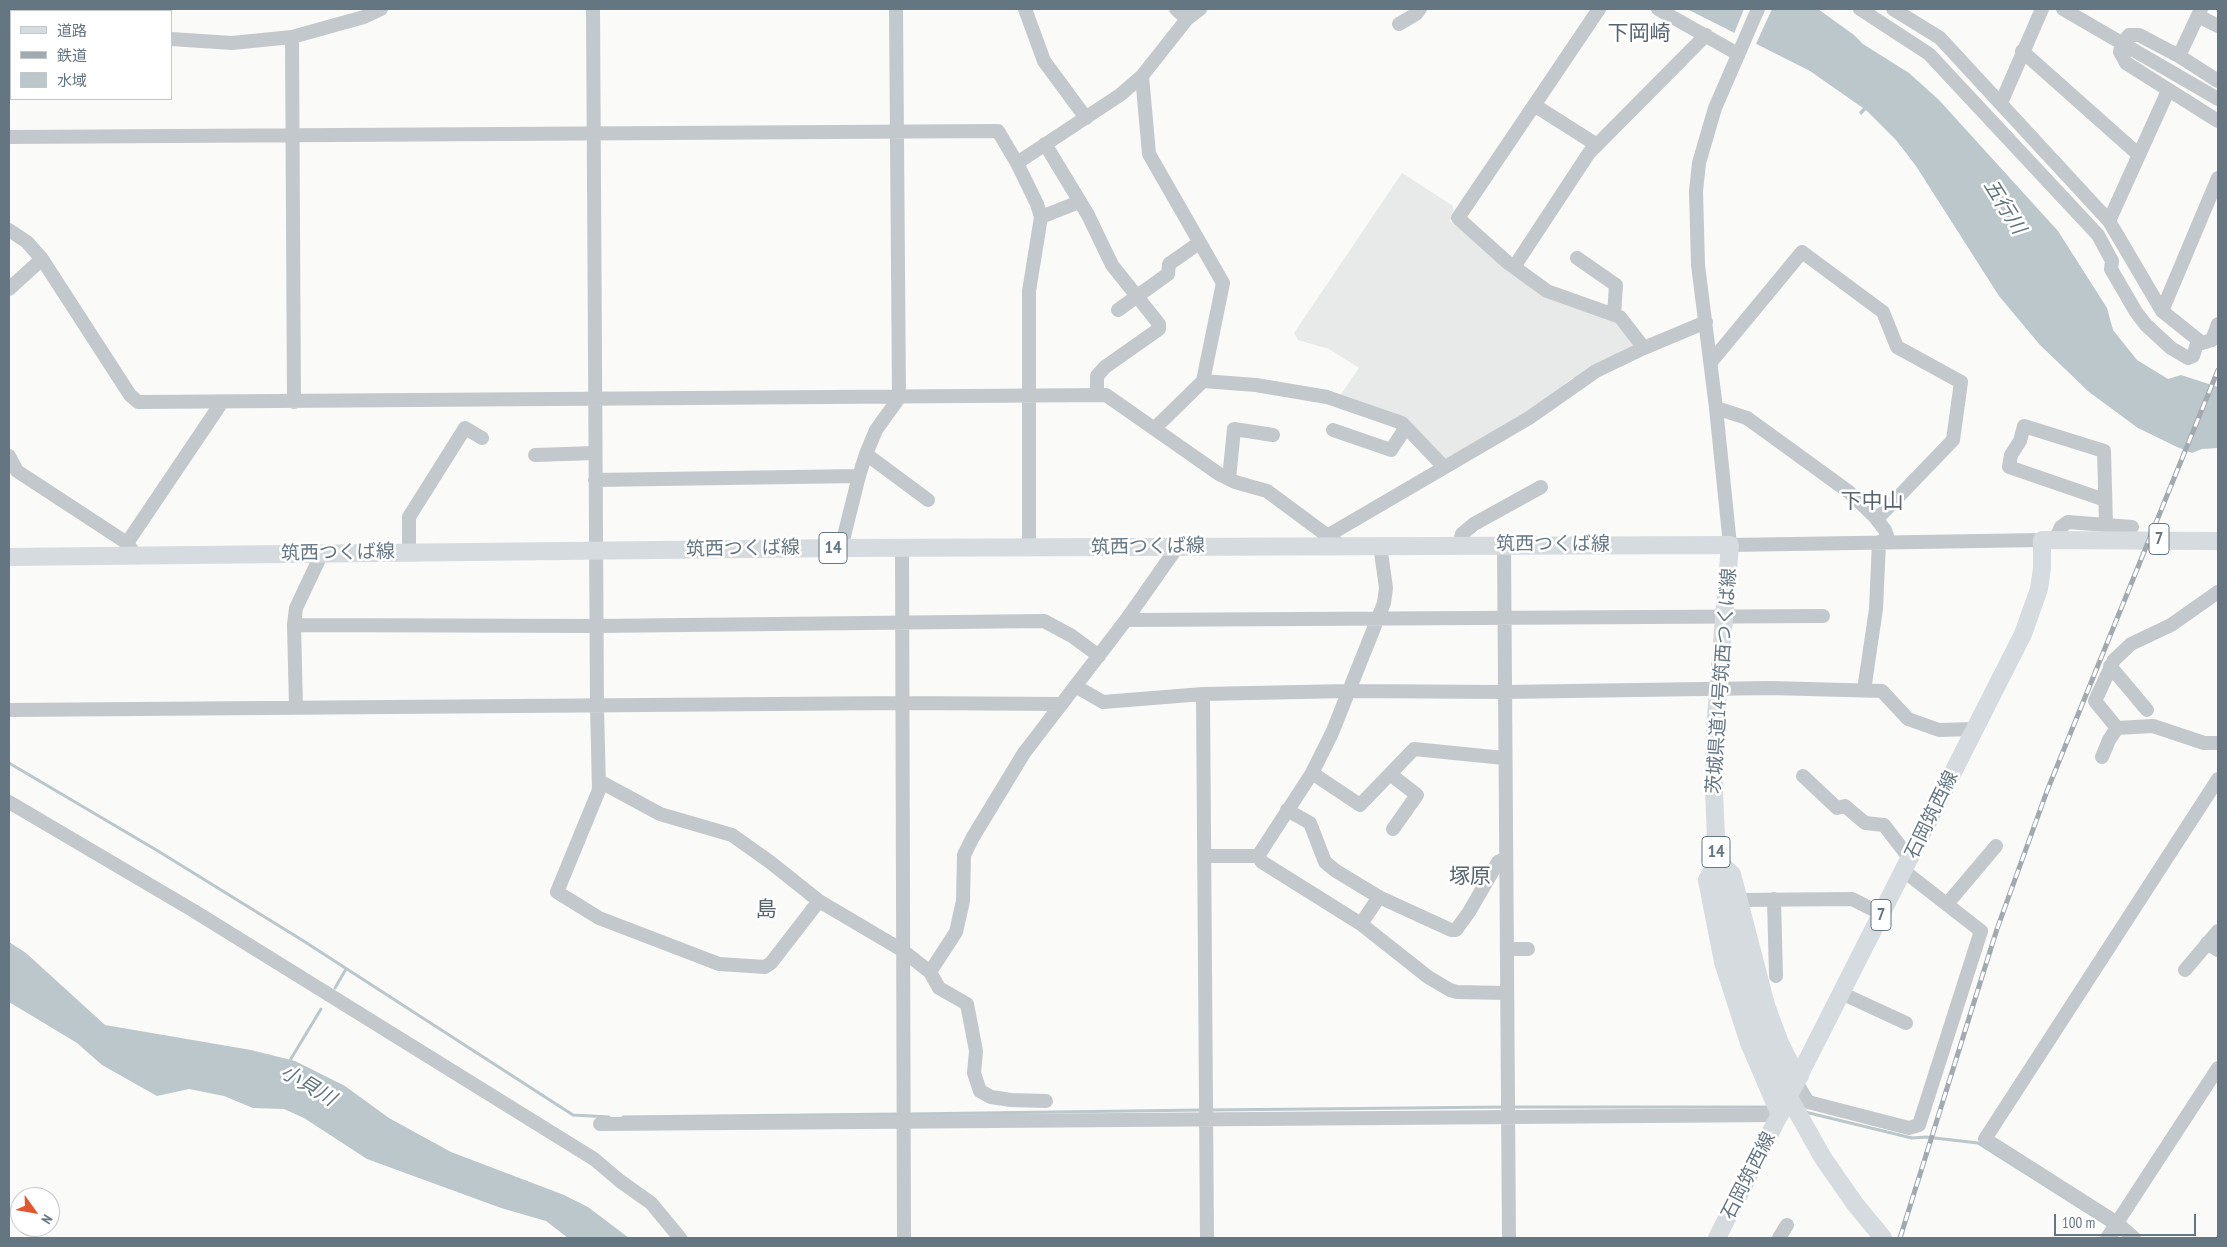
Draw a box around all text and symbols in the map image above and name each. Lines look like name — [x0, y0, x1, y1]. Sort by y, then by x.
legend — [10, 10, 172, 100]
text: 道路 — [57, 21, 87, 40]
district label: 下岡崎 — [1608, 21, 1670, 47]
text: 鉄道 — [57, 46, 87, 65]
text: 水域 — [57, 71, 87, 90]
water label: 五行川 — [1978, 175, 2030, 239]
district label: 下中山 — [1841, 489, 1903, 515]
road number: 7 — [2149, 524, 2169, 554]
road number: 14 — [819, 532, 847, 564]
street label: 筑西つくば線 — [1496, 534, 1610, 556]
street label: 筑西つくば線 — [1091, 535, 1205, 559]
street label: 筑西つくば線 — [686, 537, 800, 561]
street label: 筑西つくば線 — [281, 541, 395, 565]
street label: 茨城県道14号筑西つくば線 — [1703, 567, 1741, 795]
street label: 石岡筑西線 — [1901, 767, 1963, 863]
road number: 14 — [1702, 836, 1730, 868]
district label: 塚原 — [1449, 864, 1491, 890]
district label: 島 — [756, 897, 776, 923]
road number: 7 — [1871, 900, 1891, 930]
water label: 小貝川 — [276, 1060, 340, 1112]
street label: 石岡筑西線 — [1717, 1129, 1781, 1223]
north arrow — [10, 1187, 60, 1237]
scale bar — [2057, 1204, 2200, 1236]
text: N — [37, 1211, 57, 1227]
text: 100 m — [2062, 1213, 2095, 1232]

